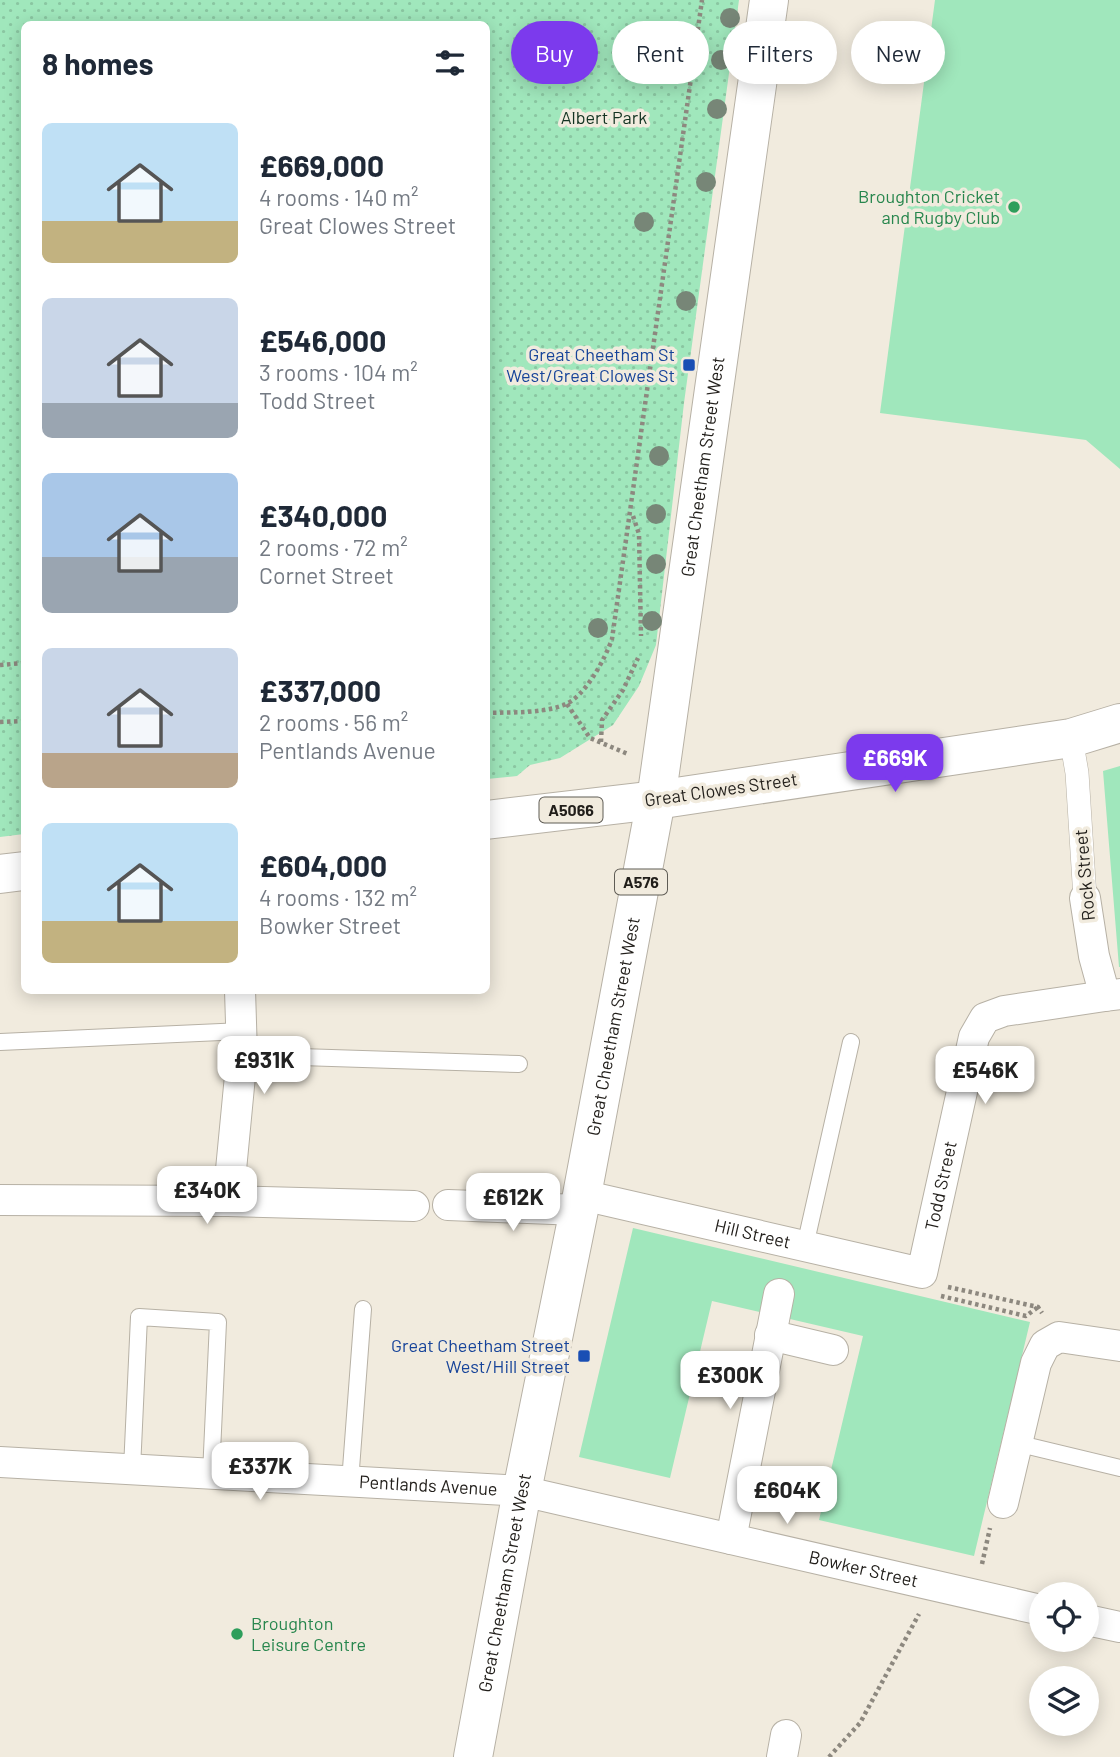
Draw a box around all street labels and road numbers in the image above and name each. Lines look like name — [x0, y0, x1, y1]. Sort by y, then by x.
street label: Great Cheetham Street West — [676, 355, 729, 578]
street label: Great Clowes Street — [643, 767, 799, 811]
road number: A5066 — [540, 797, 602, 822]
street label: Rock Street — [1069, 828, 1099, 922]
road number: A576 — [615, 870, 667, 894]
street label: Great Cheetham Street West — [581, 915, 644, 1138]
street label: Todd Street — [920, 1139, 961, 1233]
street label: Hill Street — [713, 1214, 793, 1253]
street label: Pentlands Avenue — [359, 1470, 498, 1500]
street label: Great Cheetham Street West — [473, 1471, 535, 1694]
street label: Bowker Street — [807, 1545, 920, 1591]

